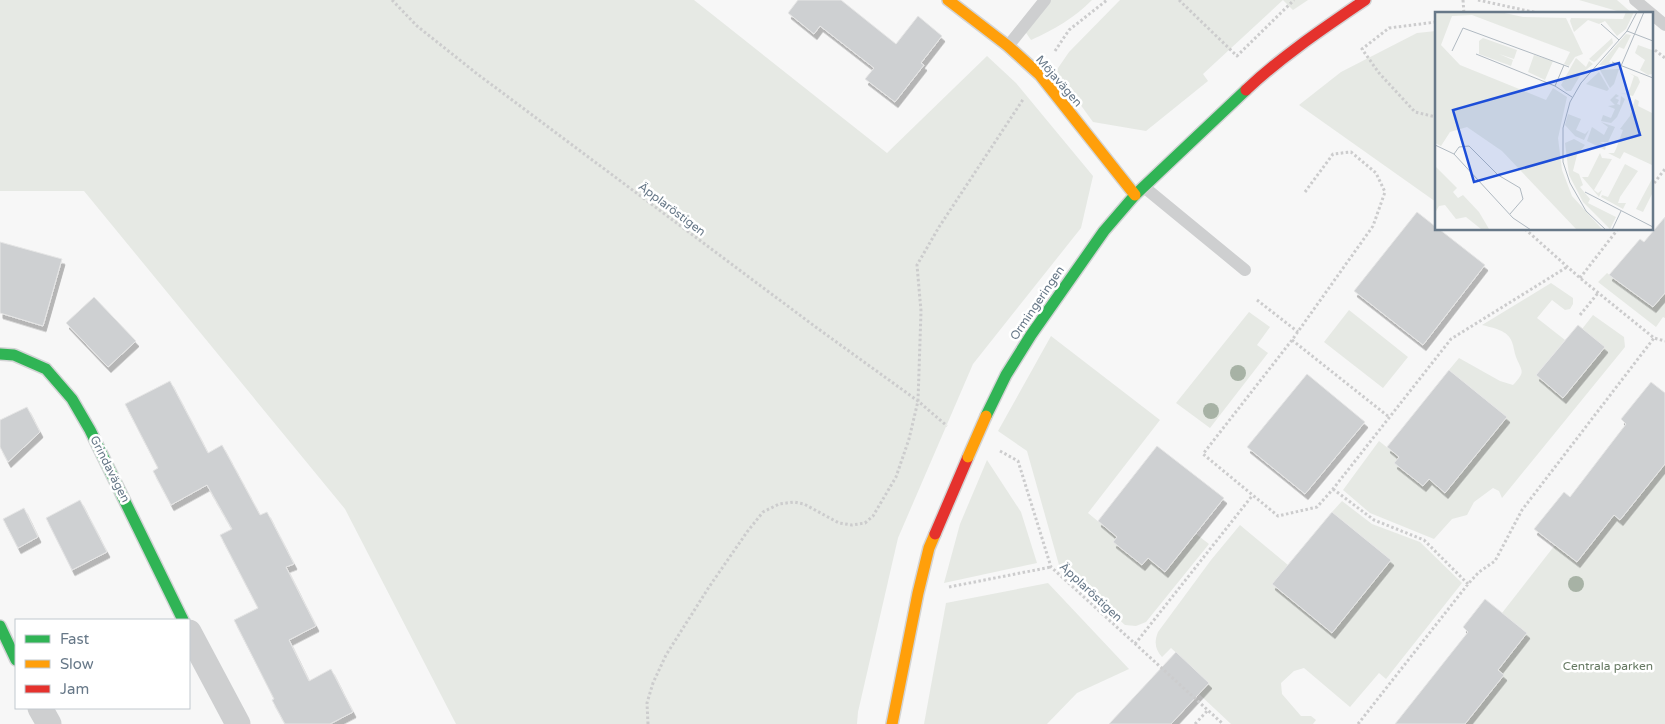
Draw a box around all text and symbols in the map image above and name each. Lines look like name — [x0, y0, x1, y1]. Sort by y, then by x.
inset map — [1435, 12, 1652, 230]
street label: Möjavägen — [1033, 53, 1085, 109]
street label: Äpplaröstigen — [636, 179, 708, 239]
street label: Ormingeringen — [1007, 263, 1067, 343]
street label: Grindavägen — [87, 433, 133, 505]
street label: Äpplaröstigen — [1057, 559, 1125, 625]
legend — [15, 619, 190, 709]
text: Fast — [60, 630, 90, 648]
text: Slow — [60, 655, 94, 673]
park label: Centrala parken — [1563, 659, 1653, 673]
text: Jam — [60, 680, 89, 698]

